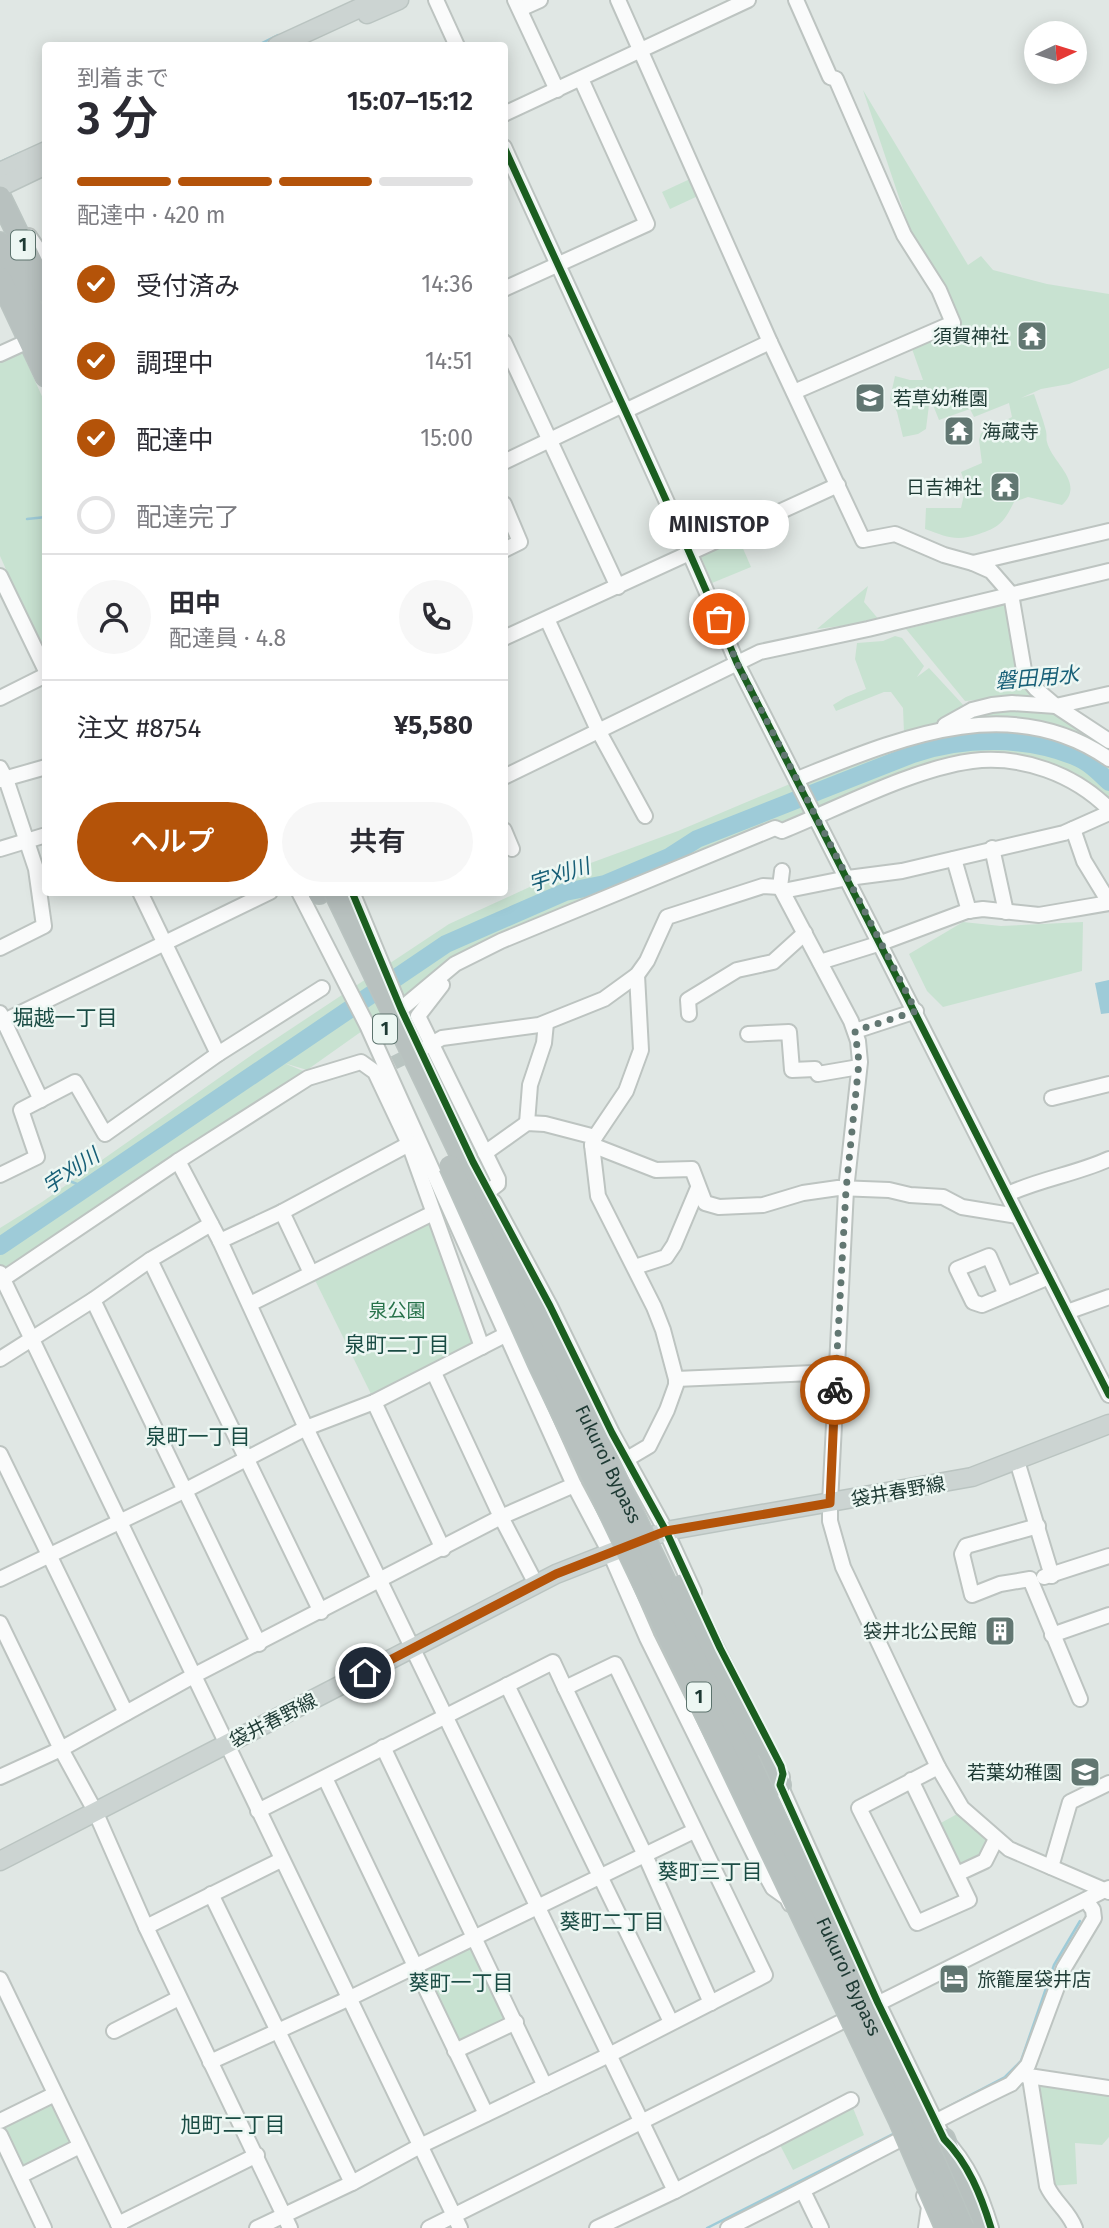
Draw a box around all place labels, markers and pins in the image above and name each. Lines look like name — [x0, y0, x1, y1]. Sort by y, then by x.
temple icon: 須賀神社 — [1015, 319, 1049, 353]
place label: 須賀神社 — [933, 325, 1009, 348]
school or university icon: 若草幼稚園 — [853, 381, 887, 415]
place label: 若草幼稚園 — [893, 387, 988, 410]
temple icon: 海蔵寺 — [942, 414, 976, 448]
place label: 海蔵寺 — [982, 420, 1039, 443]
temple icon: 日吉神社 — [988, 470, 1022, 504]
place label: 日吉神社 — [906, 476, 982, 499]
callout: MINISTOP — [649, 500, 789, 549]
pin — [689, 589, 749, 649]
building icon: 袋井北公民館 — [983, 1614, 1017, 1648]
place label: 袋井北公民館 — [863, 1620, 977, 1643]
pin — [335, 1643, 395, 1703]
school or university icon: 若葉幼稚園 — [1068, 1755, 1102, 1789]
place label: 若葉幼稚園 — [967, 1761, 1062, 1784]
hotel icon: 旅籠屋袋井店 — [937, 1962, 971, 1996]
place label: 旅籠屋袋井店 — [977, 1968, 1091, 1991]

